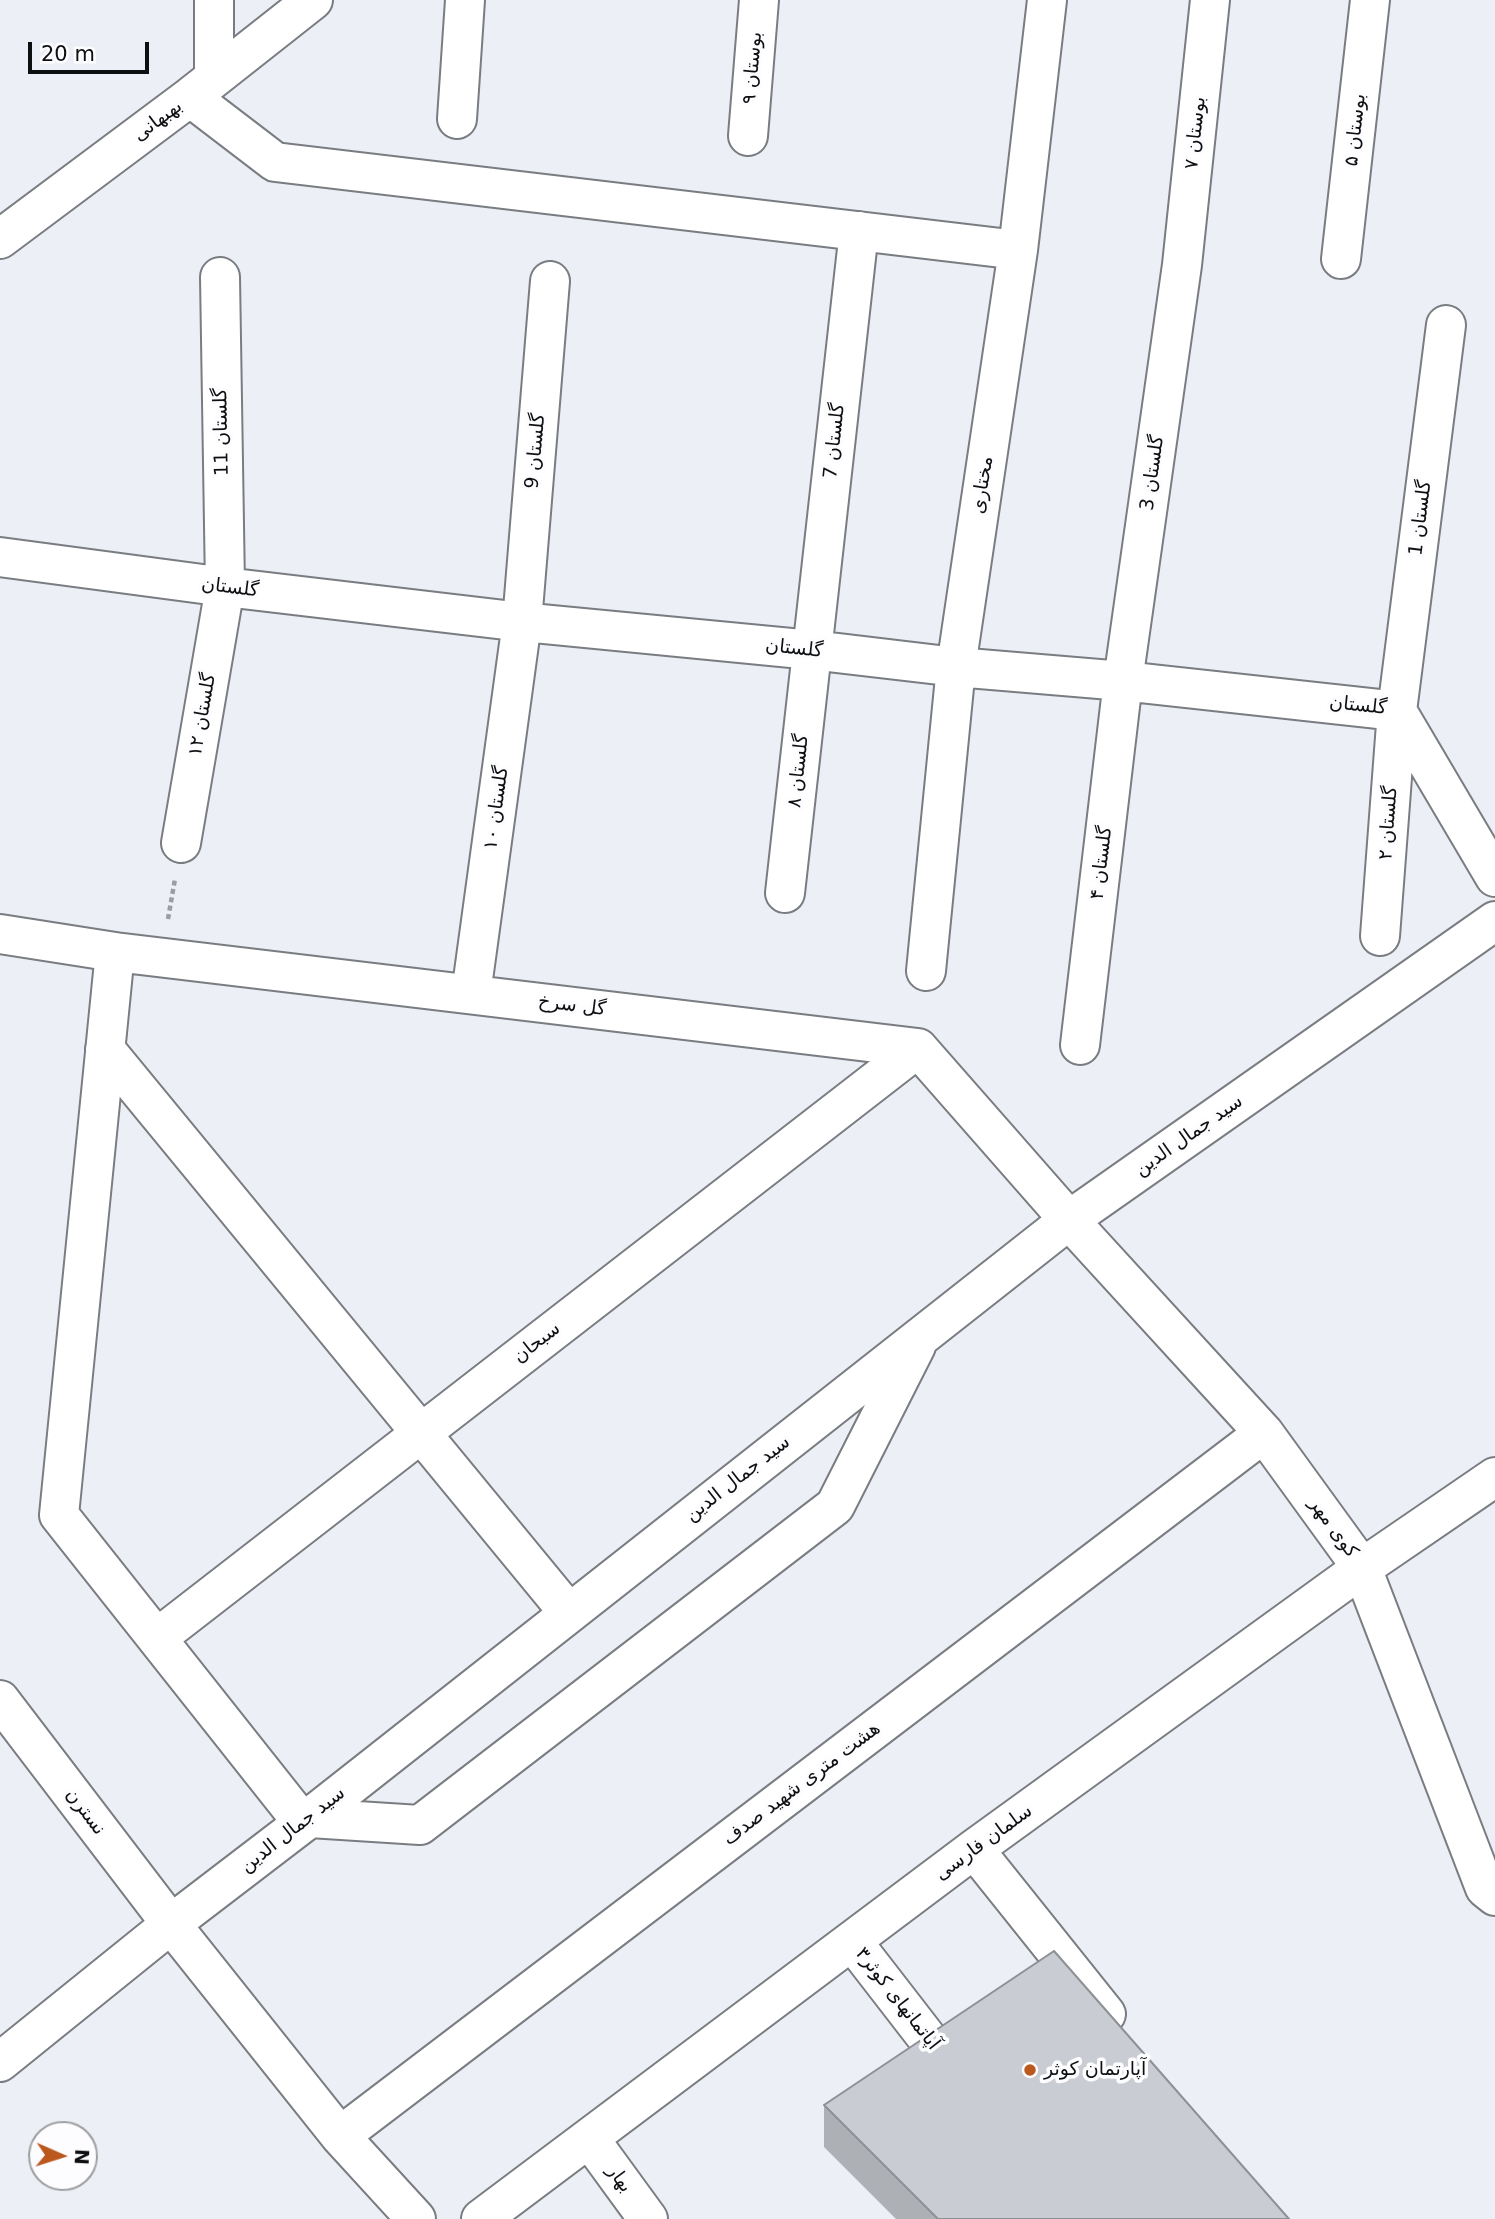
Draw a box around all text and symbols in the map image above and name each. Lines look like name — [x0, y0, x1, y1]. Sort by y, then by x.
scale bar — [32, 28, 152, 72]
street label: بوستان ۹ — [738, 31, 768, 105]
text: 20 m — [41, 42, 95, 66]
street label: بوستان ۵ — [1341, 93, 1371, 167]
street label: بهبهانی — [129, 95, 187, 147]
street label: بوستان ۷ — [1181, 96, 1211, 170]
street label: گلستان 11 — [210, 388, 234, 476]
street label: گلستان 7 — [820, 402, 850, 480]
street label: گلستان 9 — [521, 412, 551, 490]
street label: گلستان 3 — [1136, 434, 1170, 512]
street label: مختاری — [967, 455, 999, 515]
street label: گلستان 1 — [1405, 479, 1437, 557]
street label: گلستان — [200, 573, 260, 603]
street label: گلستان — [764, 635, 824, 663]
street label: گلستان ۱۲ — [184, 672, 222, 758]
street label: گلستان — [1328, 692, 1388, 720]
street label: گلستان ۸ — [784, 733, 814, 809]
street label: گلستان ۱۰ — [480, 765, 514, 851]
street label: گلستان ۲ — [1375, 785, 1403, 861]
street label: گلستان ۴ — [1086, 825, 1118, 901]
street label: گل سرخ — [537, 991, 607, 1021]
street label: سید جمال الدین — [1131, 1090, 1247, 1182]
street label: سبحان — [509, 1317, 565, 1369]
street label: سید جمال الدین — [681, 1431, 795, 1527]
street label: کوی مهر — [1303, 1493, 1363, 1563]
street label: هشت متری شهید صدف — [719, 1717, 885, 1851]
street label: سید جمال الدین — [236, 1782, 350, 1878]
street label: نسترن — [60, 1784, 110, 1840]
street label: سلمان فارسی — [931, 1800, 1037, 1886]
street label: آپاتمانهای کوثر۳ — [850, 1943, 944, 2055]
place label: آپارتمان کوثر — [1044, 2059, 1146, 2081]
marker: آپارتمان کوثر — [1022, 2062, 1038, 2078]
north arrow — [28, 2121, 98, 2191]
text: N — [71, 2148, 93, 2166]
street label: بهار — [601, 2161, 637, 2197]

